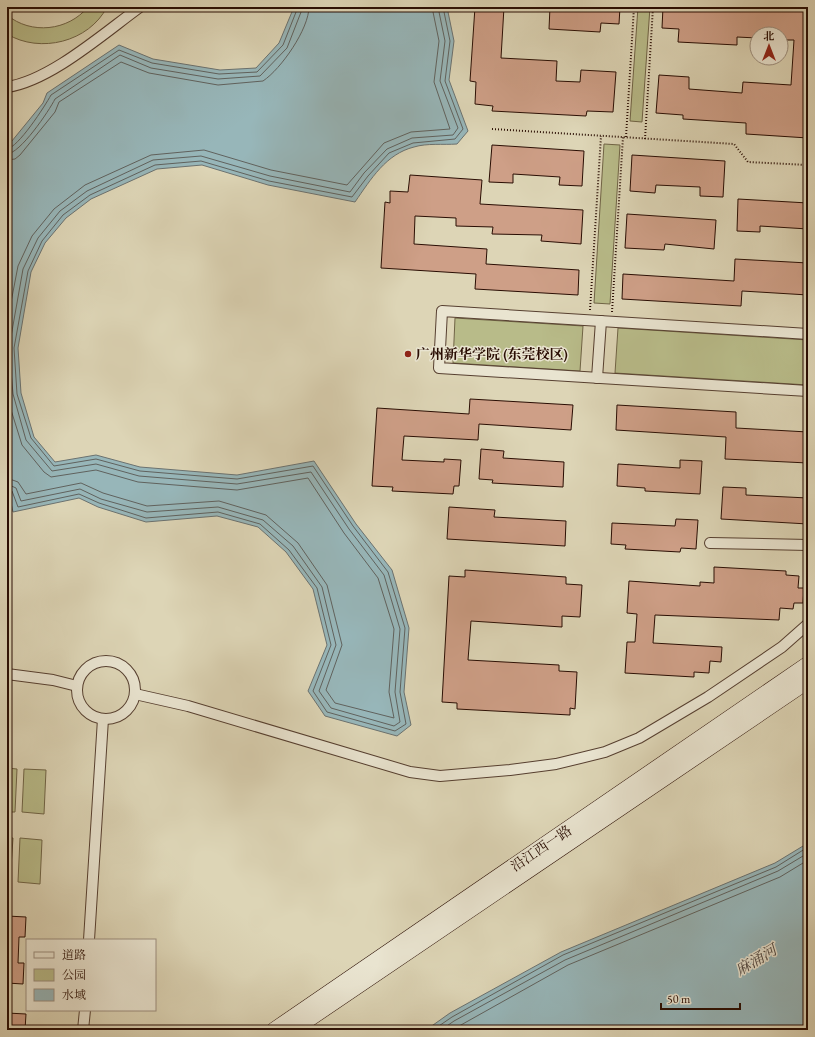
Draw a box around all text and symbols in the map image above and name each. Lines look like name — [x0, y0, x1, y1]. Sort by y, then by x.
north arrow — [749, 26, 789, 66]
text: 北 — [764, 29, 775, 43]
place label: 广州新华学院 (东莞校区) — [416, 345, 568, 363]
marker: 广州新华学院 (东莞校区) — [403, 349, 413, 359]
street label: 沿江西一路 — [507, 821, 575, 875]
water label: 麻涌河 — [732, 938, 782, 979]
legend — [26, 939, 156, 1011]
text: 道路 — [62, 947, 86, 963]
text: 公园 — [62, 967, 86, 983]
scale bar — [661, 985, 740, 1011]
text: 水域 — [62, 987, 86, 1003]
text: 50 m — [667, 991, 691, 1007]

